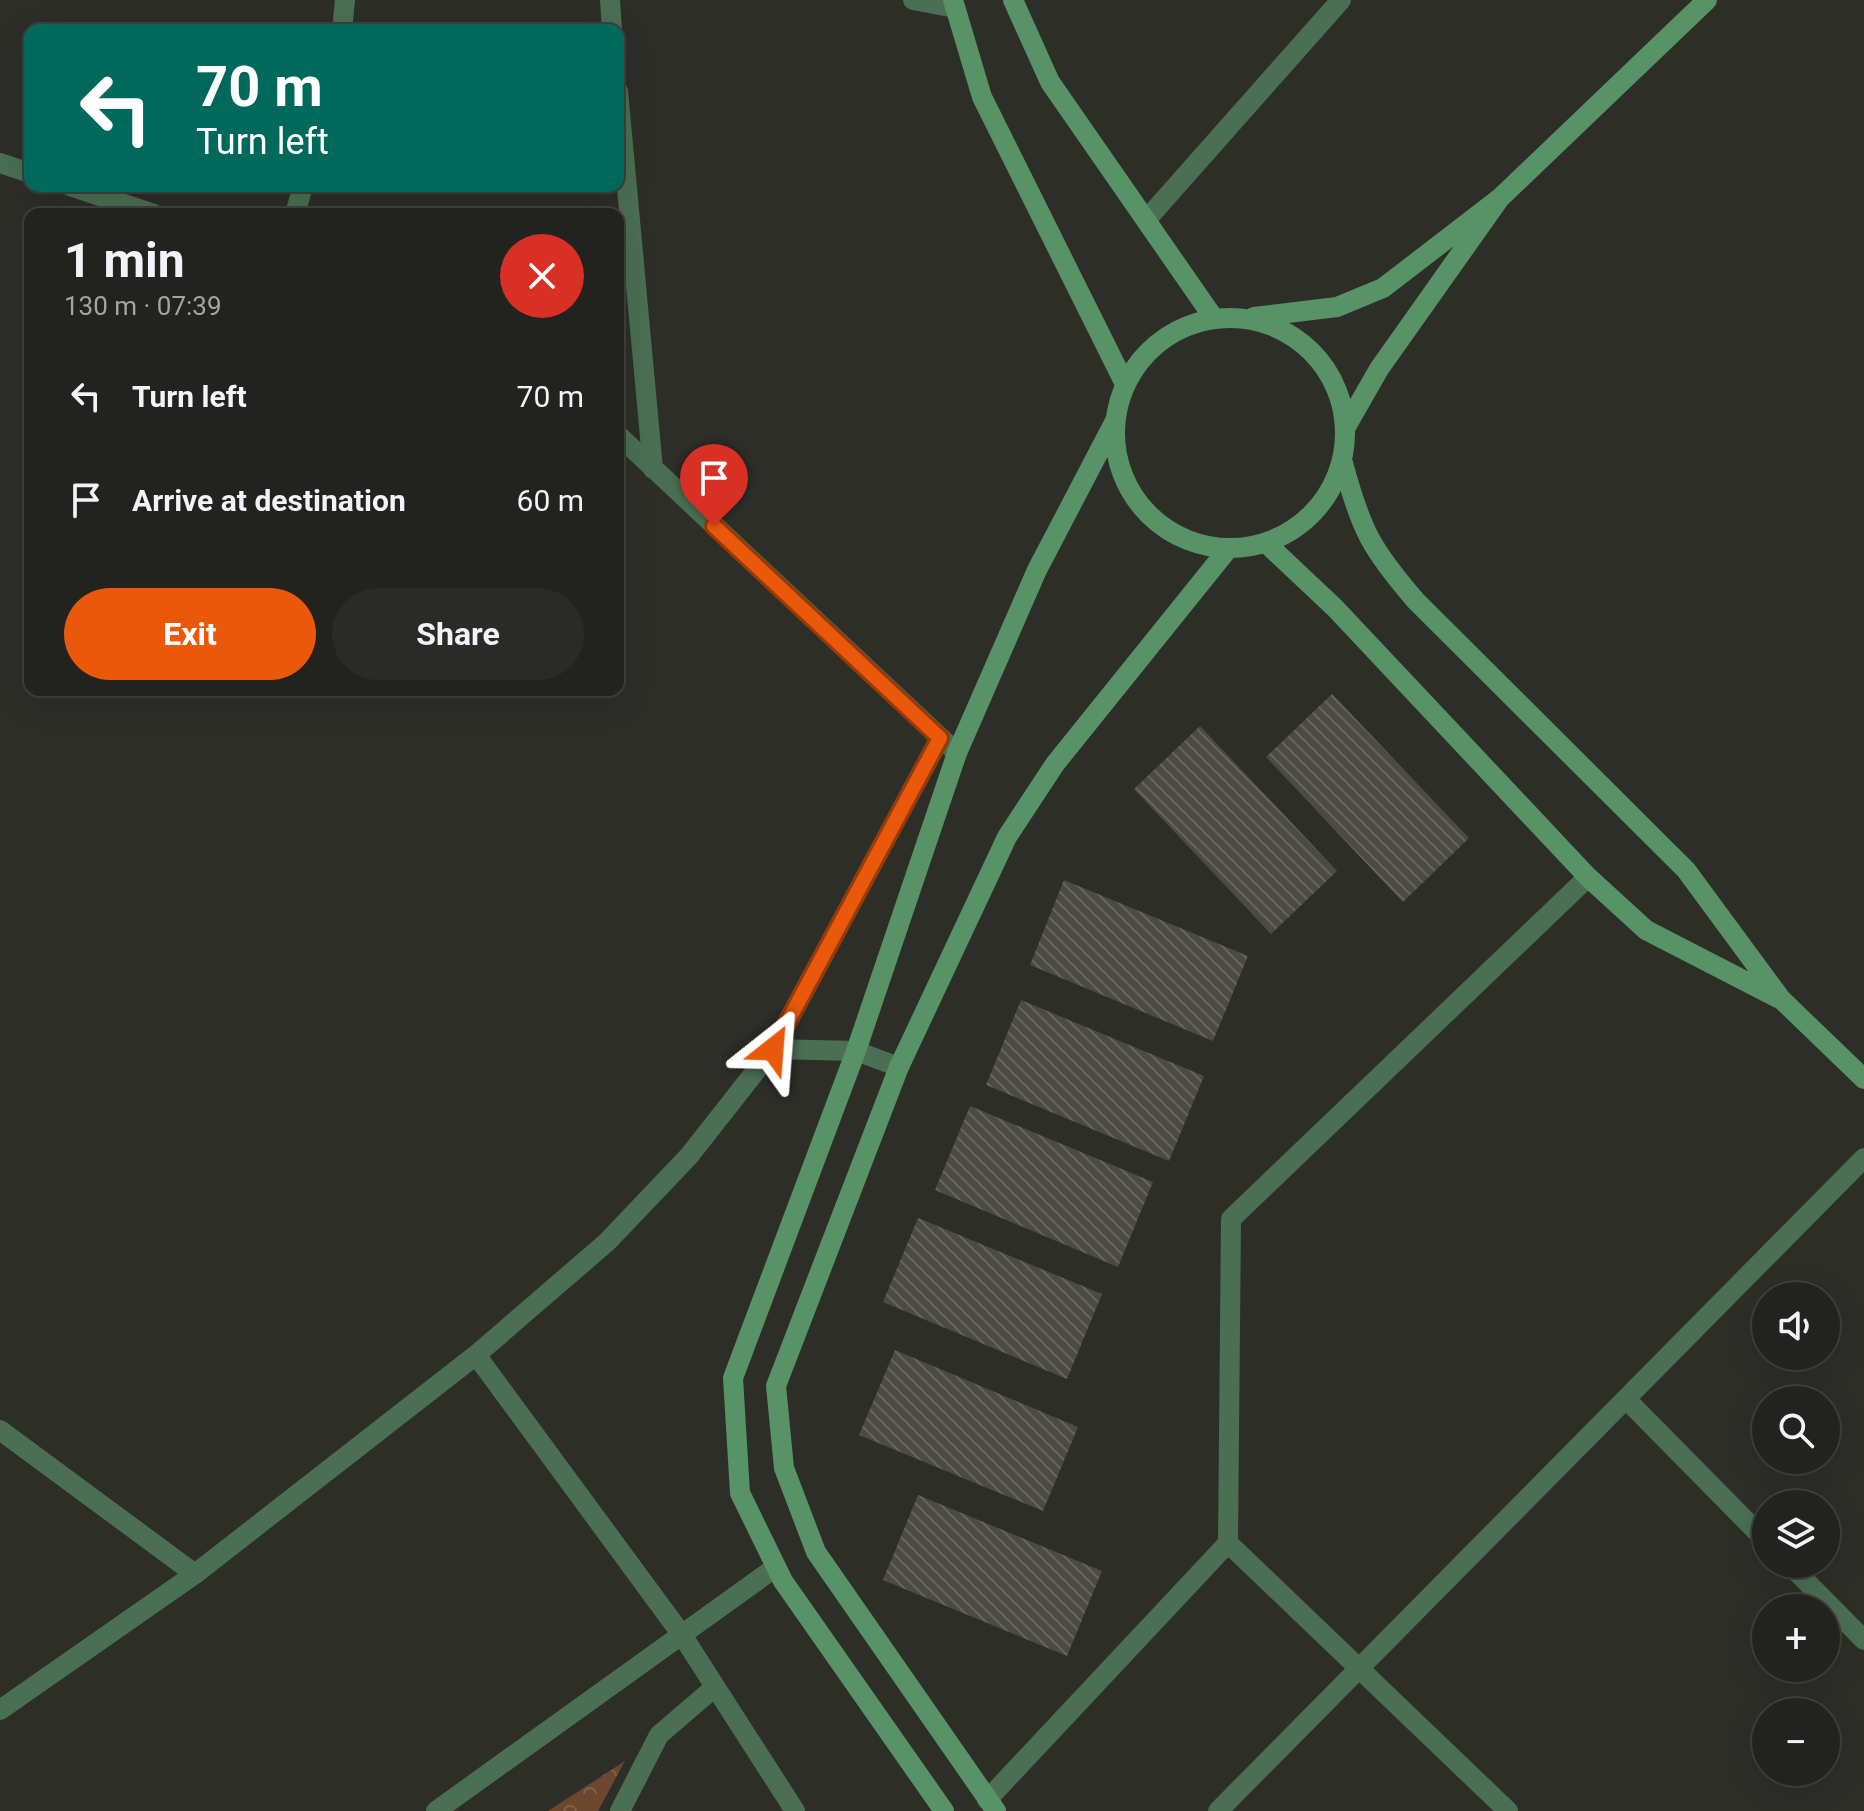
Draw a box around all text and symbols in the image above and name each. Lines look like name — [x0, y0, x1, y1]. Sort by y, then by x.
text: 70 m — [196, 54, 323, 120]
icon: left — [64, 56, 168, 160]
text: Turn left — [196, 121, 329, 163]
text: 1 min — [64, 232, 185, 289]
button: close — [500, 234, 584, 318]
text: 130 m · 07:39 — [64, 291, 222, 321]
icon: left — [64, 374, 108, 418]
text: Turn left — [132, 379, 247, 414]
text: 70 m — [517, 379, 584, 414]
pin — [680, 444, 748, 526]
icon: arrive — [692, 456, 736, 500]
icon: arrive — [64, 478, 108, 522]
text: Arrive at destination — [132, 483, 406, 518]
text: 60 m — [517, 483, 584, 518]
button: Exit — [64, 588, 316, 680]
button: Share — [332, 588, 584, 680]
position arrow — [731, 1007, 815, 1091]
map controls — [1752, 1282, 1840, 1786]
button: sound — [1752, 1282, 1840, 1370]
button: search — [1752, 1386, 1840, 1474]
button: layers — [1752, 1490, 1840, 1578]
button: + — [1752, 1594, 1840, 1682]
button: − — [1752, 1698, 1840, 1786]

